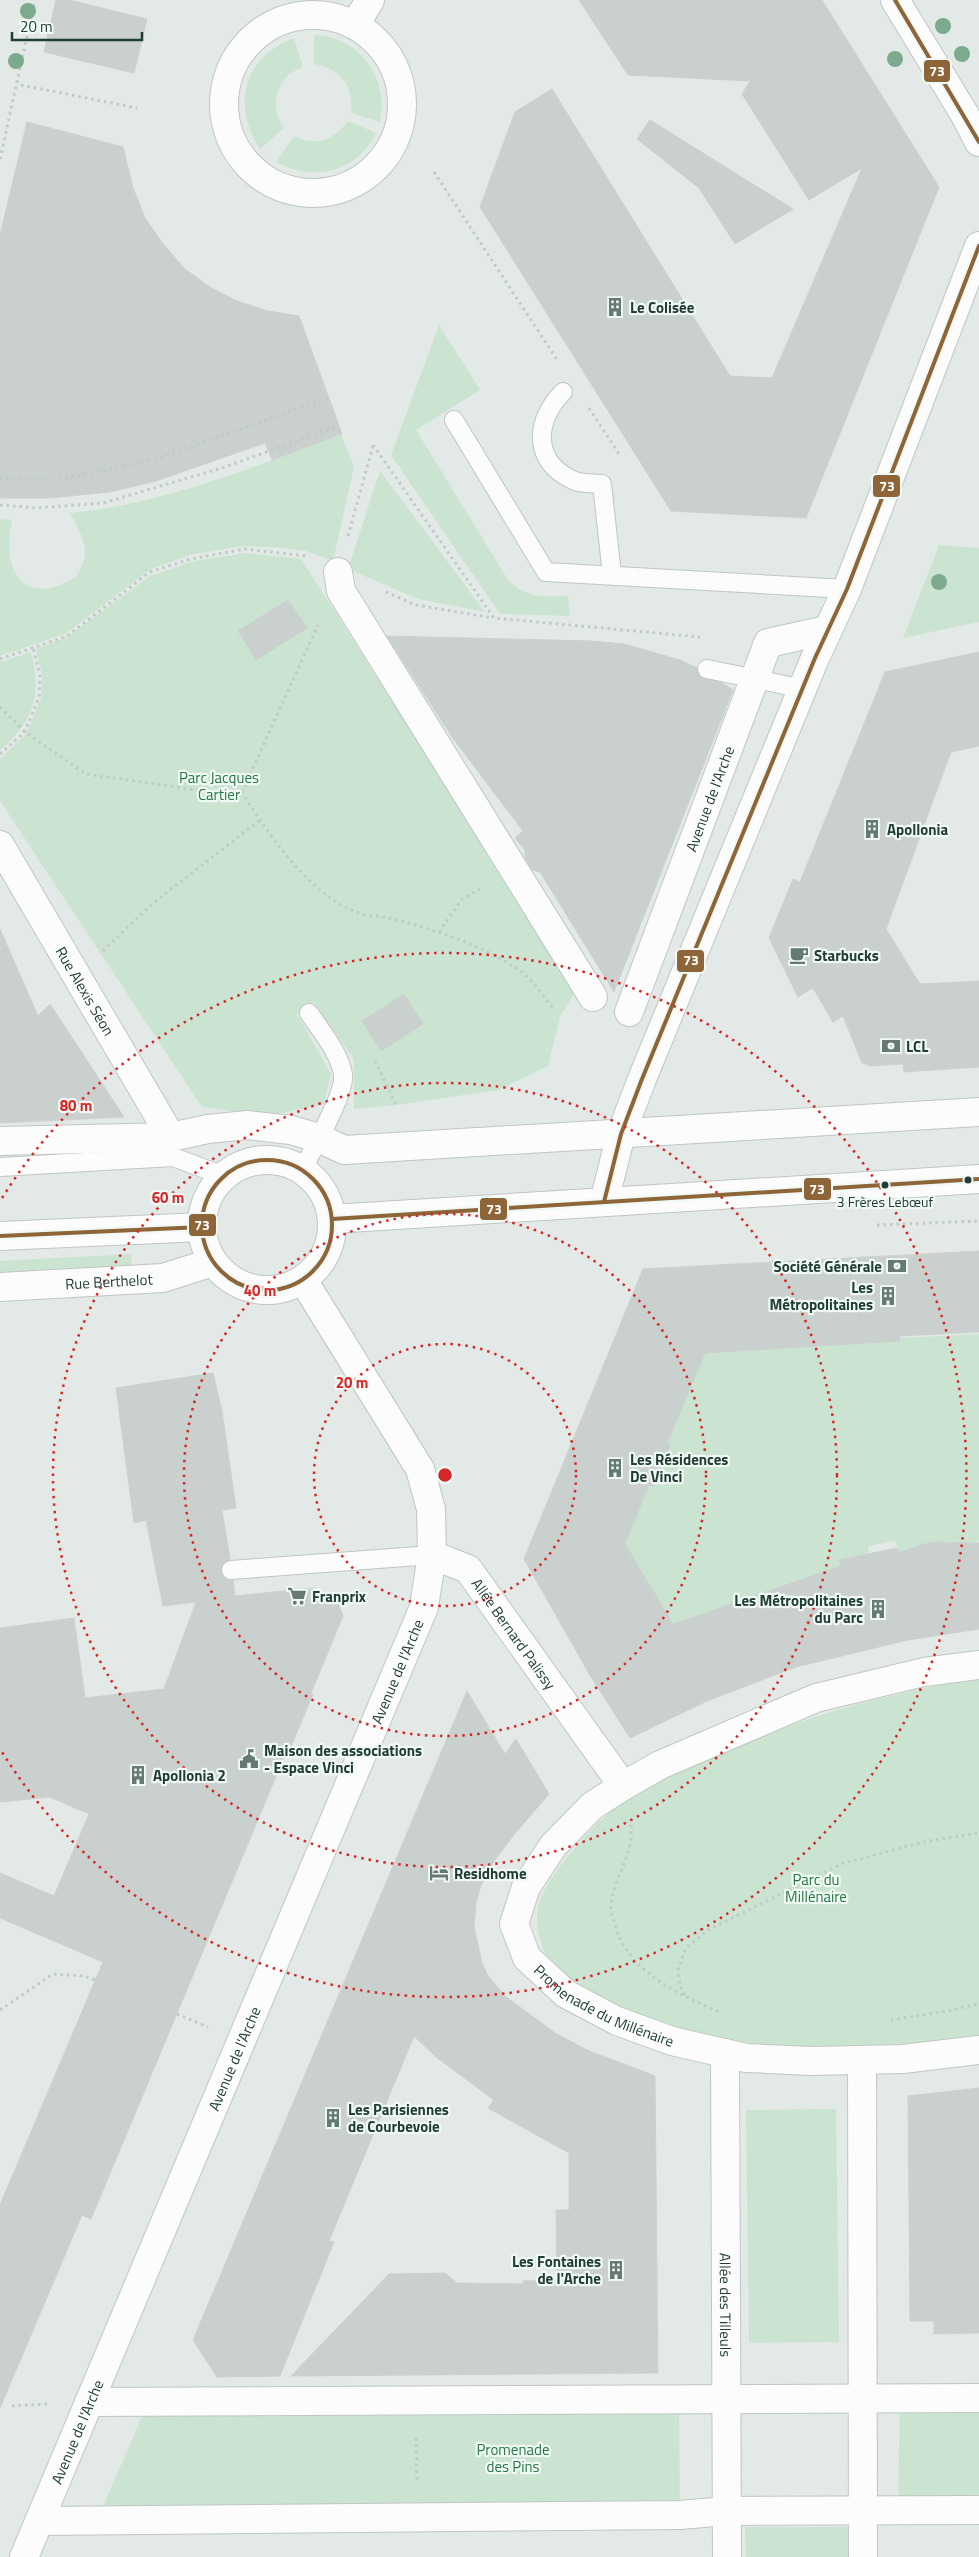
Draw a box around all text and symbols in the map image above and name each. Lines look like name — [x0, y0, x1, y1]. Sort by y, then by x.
scale bar — [12, 10, 142, 42]
text: 20 m — [20, 15, 53, 38]
line badge: 73 — [923, 59, 951, 83]
text: 73 — [929, 60, 945, 81]
building icon: Le Colisée — [604, 296, 626, 318]
place label: Le Colisée — [630, 296, 695, 319]
line badge: 73 — [872, 474, 901, 498]
text: 73 — [879, 475, 895, 496]
street label: Avenue de l'Arche — [679, 743, 740, 855]
park label: Parc Jacques Cartier — [179, 766, 259, 806]
building icon: Apollonia — [861, 818, 883, 840]
place label: Apollonia — [887, 818, 948, 841]
street label: Rue Alexis Séon — [50, 942, 121, 1040]
cafe icon: Starbucks — [788, 944, 810, 966]
place label: Starbucks — [814, 944, 879, 967]
line badge: 73 — [676, 949, 705, 973]
text: 73 — [683, 949, 699, 970]
bank icon: LCL — [880, 1035, 902, 1057]
place label: LCL — [906, 1035, 928, 1058]
text: 80 m — [60, 1094, 92, 1117]
unlabelled marker — [963, 1175, 973, 1185]
line badge: 73 — [803, 1177, 832, 1201]
text: 73 — [809, 1178, 825, 1199]
marker: 3 Frères Lebœuf — [880, 1180, 890, 1190]
text: 60 m — [152, 1186, 184, 1209]
place label: 3 Frères Lebœuf — [837, 1191, 933, 1212]
line badge: 73 — [479, 1197, 508, 1221]
text: 73 — [486, 1198, 502, 1219]
line badge: 73 — [188, 1213, 217, 1237]
text: 73 — [194, 1214, 210, 1235]
place label: Société Générale — [774, 1255, 882, 1278]
bank icon: Société Générale — [886, 1255, 908, 1277]
street label: Rue Berthelot — [64, 1267, 154, 1295]
place label: Les Métropolitaines — [769, 1276, 873, 1316]
text: 40 m — [244, 1279, 276, 1302]
building icon: Les Métropolitaines — [877, 1285, 899, 1307]
text: 20 m — [336, 1371, 368, 1394]
place label: Les Résidences De Vinci — [630, 1448, 728, 1488]
building icon: Les Résidences De Vinci — [604, 1457, 626, 1479]
centre of rings — [436, 1466, 454, 1484]
street label: Allée Bernard Palissy — [466, 1573, 562, 1694]
supermarket icon: Franprix — [286, 1585, 308, 1607]
place label: Franprix — [312, 1585, 366, 1608]
place label: Les Métropolitaines du Parc — [734, 1589, 863, 1629]
building icon: Les Métropolitaines du Parc — [867, 1598, 889, 1620]
street label: Avenue de l'Arche — [365, 1616, 429, 1727]
place label: Maison des associations - Espace Vinci — [264, 1739, 422, 1779]
public building icon: Maison des associations - Espace Vinci — [238, 1748, 260, 1770]
building icon: Apollonia 2 — [127, 1764, 149, 1786]
place label: Apollonia 2 — [153, 1764, 226, 1787]
hotel icon: Residhome — [428, 1862, 450, 1884]
place label: Residhome — [454, 1862, 527, 1885]
park label: Parc du Millénaire — [785, 1868, 847, 1908]
street label: Promenade du Millénaire — [529, 1959, 677, 2052]
street label: Avenue de l'Arche — [202, 2003, 266, 2114]
place label: Les Parisiennes de Courbevoie — [348, 2098, 449, 2138]
building icon: Les Parisiennes de Courbevoie — [322, 2107, 344, 2129]
place label: Les Fontaines de l'Arche — [512, 2250, 601, 2290]
street label: Allée des Tilleuls — [714, 2253, 738, 2357]
building icon: Les Fontaines de l'Arche — [605, 2259, 627, 2281]
street label: Avenue de l'Arche — [45, 2376, 109, 2487]
park label: Promenade des Pins — [476, 2438, 550, 2478]

